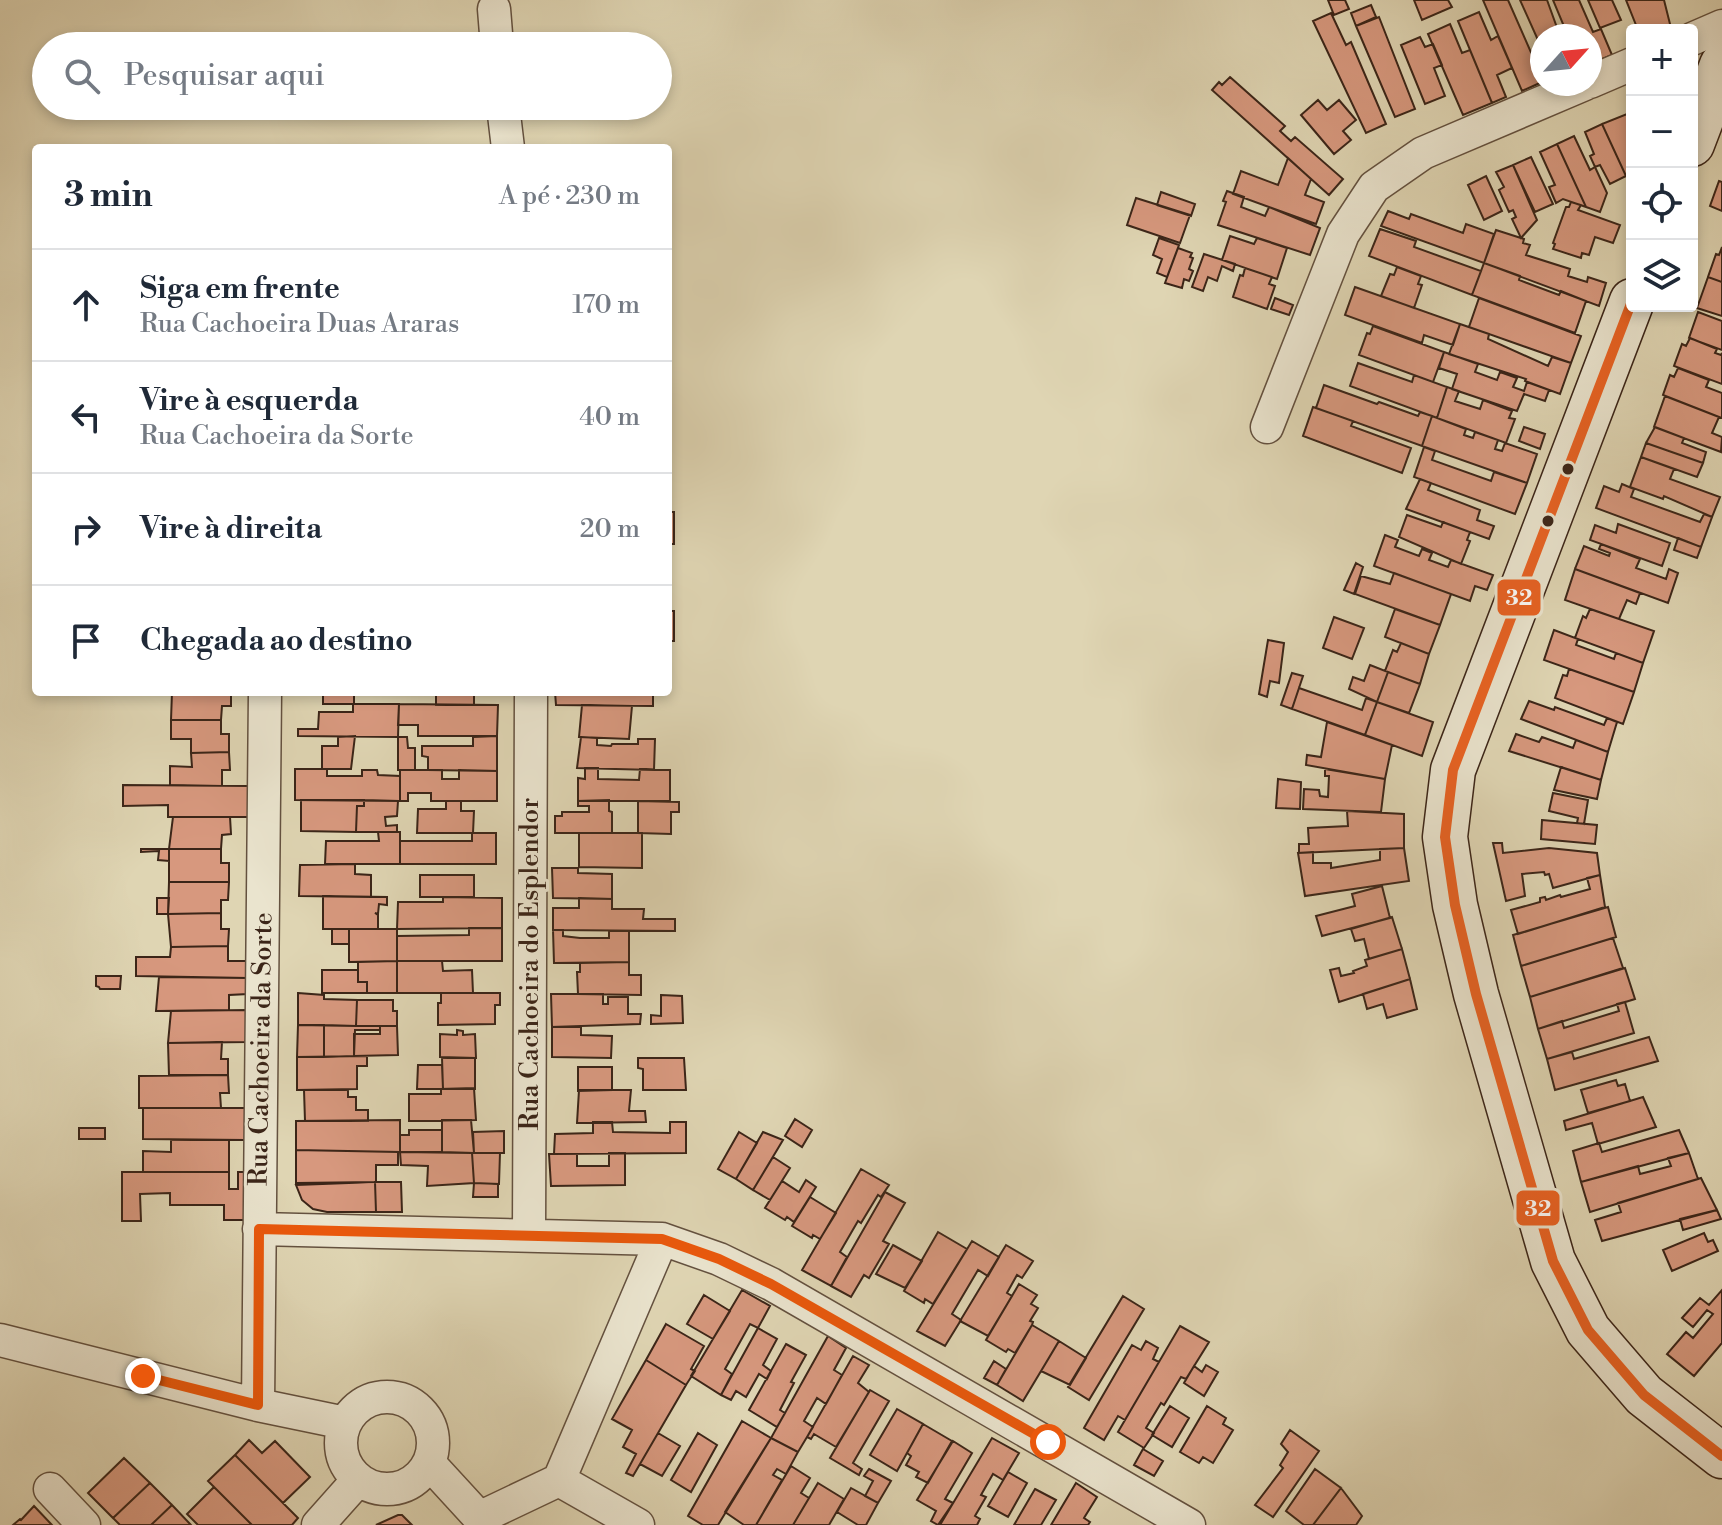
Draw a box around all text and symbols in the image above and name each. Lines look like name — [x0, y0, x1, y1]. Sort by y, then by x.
north arrow — [1530, 24, 1602, 96]
map controls — [1626, 24, 1698, 312]
button: + — [1626, 24, 1698, 96]
search box — [32, 32, 672, 120]
icon: search — [60, 54, 104, 98]
text: Pesquisar aqui — [124, 57, 325, 95]
button: − — [1626, 96, 1698, 168]
button: locate — [1626, 168, 1698, 240]
text: 3 min — [64, 175, 153, 217]
text: A pé · 230 m — [499, 180, 640, 212]
button: layers — [1626, 240, 1698, 312]
text: Siga em frente — [140, 270, 340, 308]
icon: ahead — [64, 283, 108, 327]
text: 170 m — [572, 289, 640, 321]
text: Rua Cachoeira Duas Araras — [140, 308, 459, 340]
text: Vire à esquerda — [140, 382, 359, 420]
icon: left — [64, 395, 108, 439]
text: 40 m — [579, 401, 640, 433]
text: Rua Cachoeira da Sorte — [140, 420, 414, 452]
unlabelled marker — [1560, 461, 1576, 477]
icon: right — [64, 507, 108, 551]
text: Vire à direita — [140, 510, 322, 548]
text: 20 m — [580, 513, 640, 545]
unlabelled marker — [1540, 513, 1556, 529]
line badge: 32 — [1496, 578, 1542, 617]
text: 32 — [1506, 585, 1533, 612]
icon: arrive — [64, 619, 108, 663]
text: Chegada ao destino — [140, 622, 413, 660]
street label: Rua Cachoeira do Esplendor — [514, 798, 546, 1130]
street label: Rua Cachoeira da Sorte — [243, 912, 279, 1186]
line badge: 32 — [1515, 1189, 1561, 1227]
text: 32 — [1525, 1196, 1552, 1223]
route end — [125, 1358, 161, 1394]
route start — [1030, 1424, 1066, 1460]

